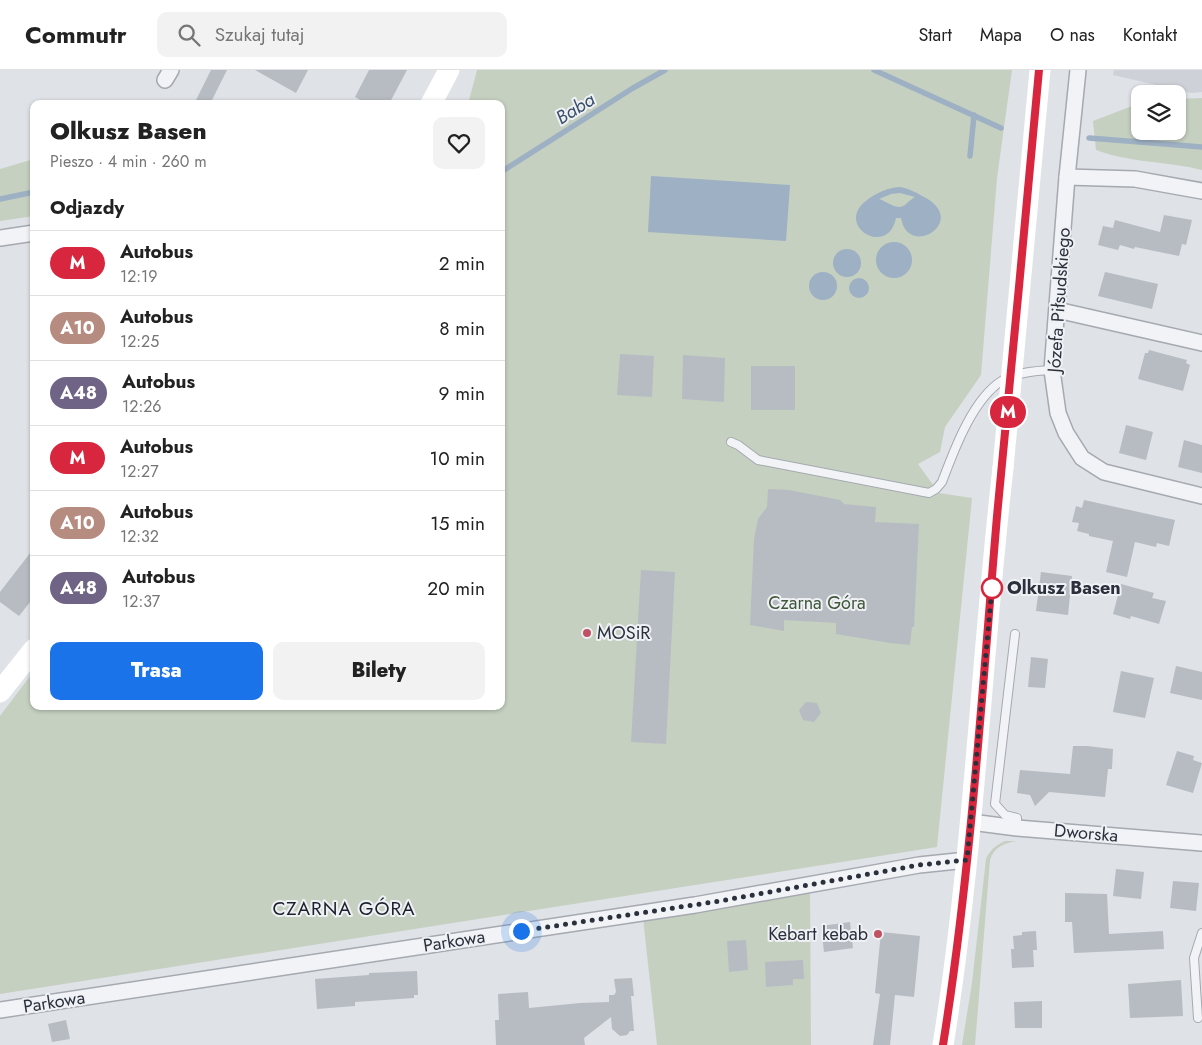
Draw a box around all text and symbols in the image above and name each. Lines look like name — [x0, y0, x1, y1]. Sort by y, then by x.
search box — [157, 12, 507, 57]
text: Commutr — [25, 17, 127, 52]
icon: search — [175, 21, 203, 49]
text: Szukaj tutaj — [215, 21, 305, 48]
text: Start — [918, 22, 952, 48]
text: Mapa — [980, 22, 1022, 48]
text: O nas — [1050, 22, 1095, 48]
text: Kontakt — [1123, 22, 1177, 48]
map controls — [1131, 85, 1186, 140]
button: layers — [1131, 85, 1186, 140]
water label: Baba — [550, 86, 601, 131]
text: Olkusz Basen — [50, 113, 207, 148]
button: heart — [433, 117, 485, 169]
text: Pieszo · 4 min · 260 m — [50, 150, 207, 173]
text: Odjazdy — [50, 194, 124, 221]
street label: Józefa Piłsudskiego — [1041, 226, 1077, 375]
text: Autobus — [120, 238, 193, 265]
text: M — [69, 250, 86, 276]
text: 2 min — [439, 250, 485, 277]
text: 12:19 — [120, 265, 158, 288]
text: Autobus — [120, 303, 193, 330]
text: A10 — [60, 315, 95, 341]
text: 8 min — [439, 315, 485, 342]
text: 12:25 — [120, 330, 159, 353]
text: Autobus — [122, 368, 195, 395]
text: A48 — [60, 380, 97, 406]
text: 9 min — [439, 380, 485, 407]
text: 12:26 — [122, 395, 162, 418]
line badge: M — [992, 396, 1024, 428]
text: M — [1000, 399, 1016, 425]
text: Autobus — [120, 433, 193, 460]
text: M — [69, 445, 86, 471]
text: 10 min — [430, 445, 485, 472]
text: 12:27 — [120, 460, 159, 483]
text: Autobus — [120, 498, 193, 525]
text: A10 — [60, 510, 95, 536]
text: 15 min — [430, 510, 485, 537]
text: 12:32 — [120, 525, 159, 548]
text: Autobus — [122, 563, 195, 590]
text: A48 — [60, 575, 97, 601]
text: 20 min — [427, 575, 485, 602]
place label: Olkusz Basen — [1007, 575, 1121, 601]
marker: Olkusz Basen — [981, 577, 1003, 599]
text: 12:37 — [122, 590, 160, 613]
park label: Czarna Góra — [768, 590, 866, 616]
place label: MOSiR — [597, 620, 650, 646]
marker: MOSiR — [581, 627, 593, 639]
button: Trasa — [50, 642, 263, 700]
button: Bilety — [273, 642, 485, 700]
street label: Dworska — [1053, 817, 1119, 849]
district label: CZARNA GÓRA — [272, 895, 416, 922]
your location — [509, 919, 534, 944]
place label: Kebart kebab — [768, 921, 868, 947]
street label: Parkowa — [421, 923, 487, 959]
marker: Kebart kebab — [872, 928, 884, 940]
street label: Parkowa — [21, 984, 87, 1020]

